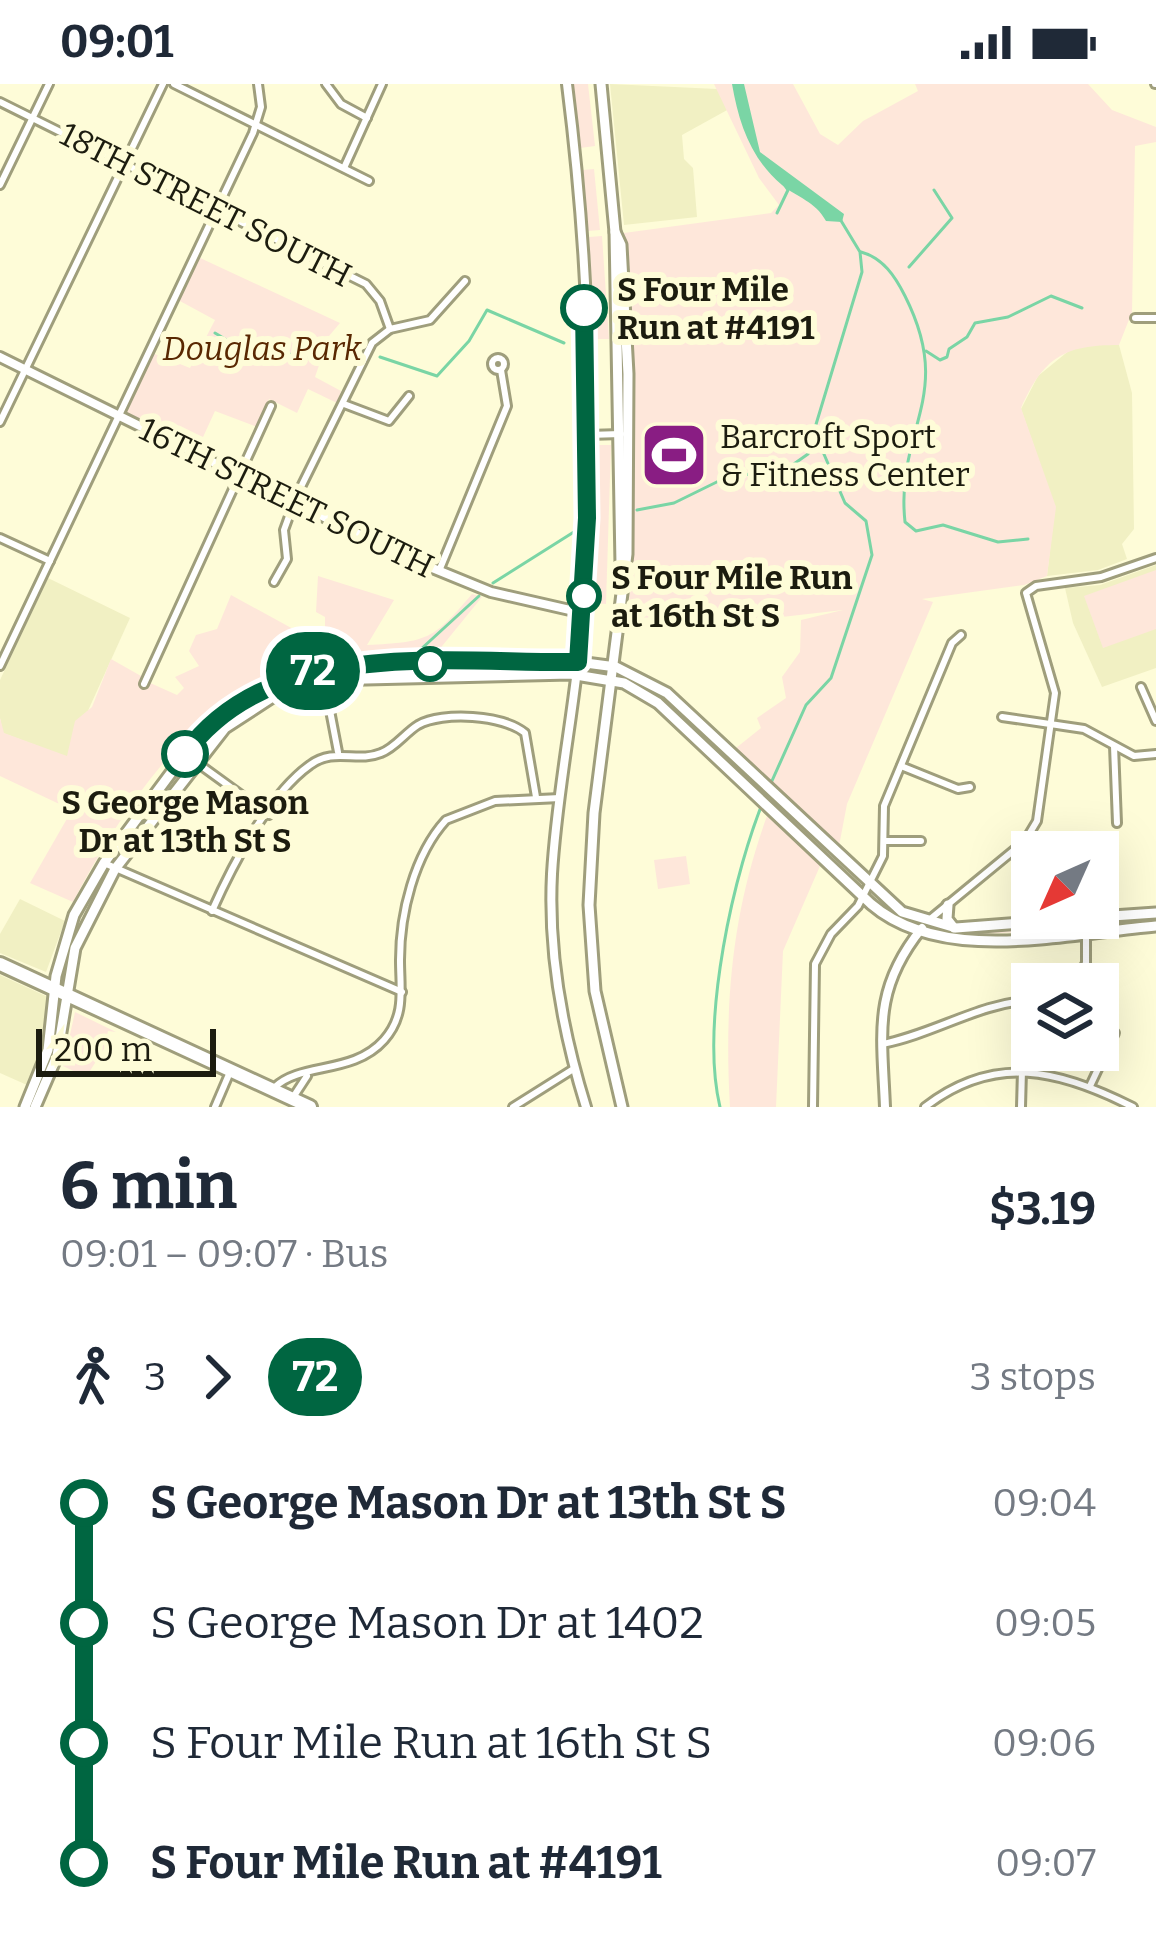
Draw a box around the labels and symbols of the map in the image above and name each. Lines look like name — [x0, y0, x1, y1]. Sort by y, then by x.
street label: 18TH STREET SOUTH — [53, 114, 358, 296]
place label: S Four Mile Run at #4191 — [617, 270, 815, 348]
marker: S Four Mile Run at #4191 — [562, 286, 606, 330]
park label: Douglas Park — [162, 329, 363, 369]
street label: 16TH STREET SOUTH — [133, 409, 440, 587]
place label: Barcroft Sport & Fitness Center — [720, 417, 970, 495]
sports icon: Barcroft Sport & Fitness Center — [639, 420, 709, 490]
place label: S Four Mile Run at 16th St S — [611, 558, 853, 636]
marker: S Four Mile Run at 16th St S — [568, 580, 600, 612]
line badge: 72 — [259, 632, 367, 710]
unlabelled marker — [414, 648, 446, 680]
marker: S George Mason Dr at 13th St S — [163, 732, 207, 776]
place label: S George Mason Dr at 13th St S — [61, 783, 309, 861]
north arrow — [1011, 831, 1119, 939]
scale bar — [36, 1023, 216, 1076]

